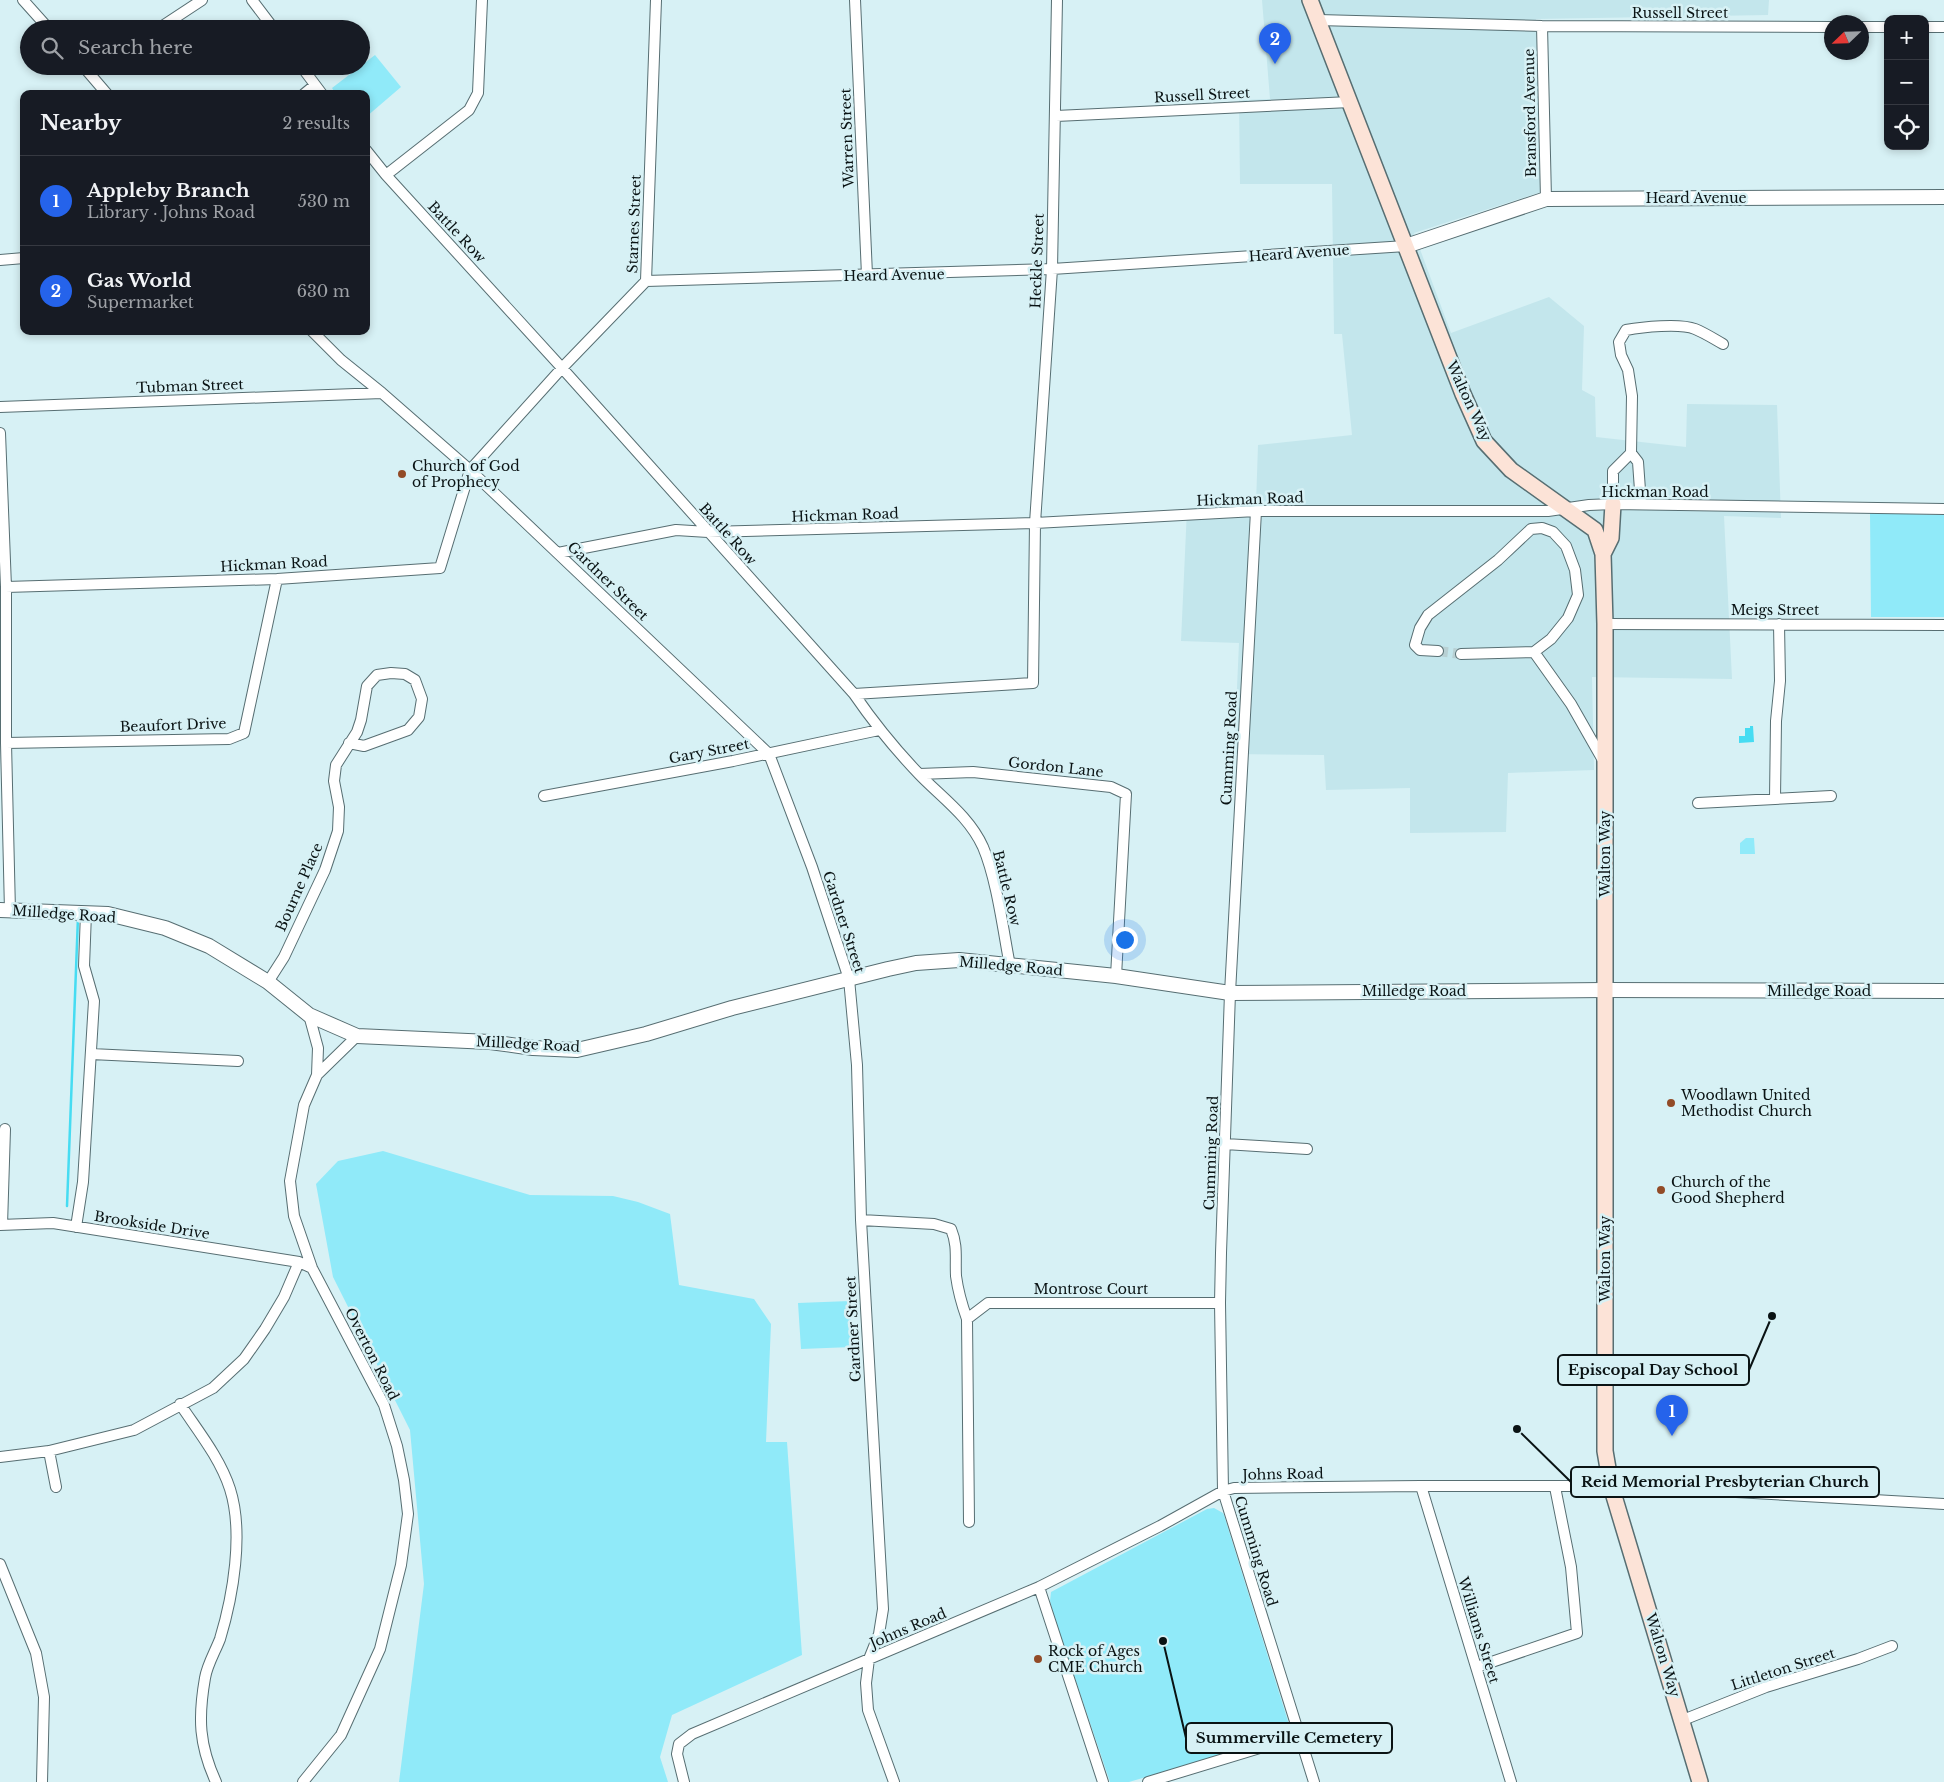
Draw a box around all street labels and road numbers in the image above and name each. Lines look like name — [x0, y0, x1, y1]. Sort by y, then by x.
street label: Russell Street — [1632, 4, 1729, 22]
street label: Bransford Avenue — [1520, 49, 1540, 177]
street label: Russell Street — [1153, 83, 1251, 107]
street label: Warren Street — [836, 87, 858, 189]
street label: Starnes Street — [623, 174, 645, 274]
street label: Heard Avenue — [1645, 189, 1747, 207]
street label: Battle Row — [424, 198, 490, 266]
street label: Heckle Street — [1026, 212, 1048, 309]
street label: Heard Avenue — [1248, 240, 1350, 266]
street label: Heard Avenue — [843, 265, 945, 285]
street label: Walton Way — [1442, 357, 1496, 444]
street label: Tubman Street — [136, 375, 245, 397]
street label: Hickman Road — [1601, 483, 1709, 501]
street label: Hickman Road — [1196, 488, 1305, 510]
street label: Battle Row — [695, 499, 761, 569]
street label: Hickman Road — [791, 504, 900, 526]
street label: Gardner Street — [564, 538, 653, 625]
street label: Hickman Road — [220, 552, 329, 576]
street label: Meigs Street — [1731, 601, 1820, 619]
street label: Cumming Road — [1217, 690, 1241, 806]
street label: Beaufort Drive — [119, 714, 227, 736]
street label: Gary Street — [667, 734, 751, 768]
street label: Gordon Lane — [1007, 753, 1105, 781]
street label: Walton Way — [1596, 811, 1614, 898]
street label: Bourne Place — [271, 840, 327, 934]
street label: Battle Row — [989, 848, 1025, 928]
street label: Gardner Street — [819, 869, 869, 976]
street label: Milledge Road — [11, 901, 117, 927]
street label: Milledge Road — [958, 952, 1064, 980]
street label: Milledge Road — [1362, 982, 1467, 1000]
street label: Milledge Road — [1767, 982, 1872, 1000]
street label: Milledge Road — [475, 1032, 581, 1056]
street label: Cumming Road — [1200, 1095, 1222, 1211]
street label: Brookside Drive — [93, 1207, 211, 1243]
street label: Walton Way — [1596, 1216, 1614, 1303]
street label: Gardner Street — [841, 1275, 865, 1382]
street label: Montrose Court — [1034, 1280, 1149, 1298]
street label: Overton Road — [341, 1305, 403, 1404]
street label: Johns Road — [1240, 1464, 1324, 1484]
street label: Cumming Road — [1231, 1494, 1282, 1609]
street label: Williams Street — [1454, 1574, 1504, 1686]
street label: Johns Road — [865, 1604, 949, 1653]
street label: Walton Way — [1641, 1610, 1684, 1699]
street label: Littleton Street — [1729, 1643, 1838, 1694]

